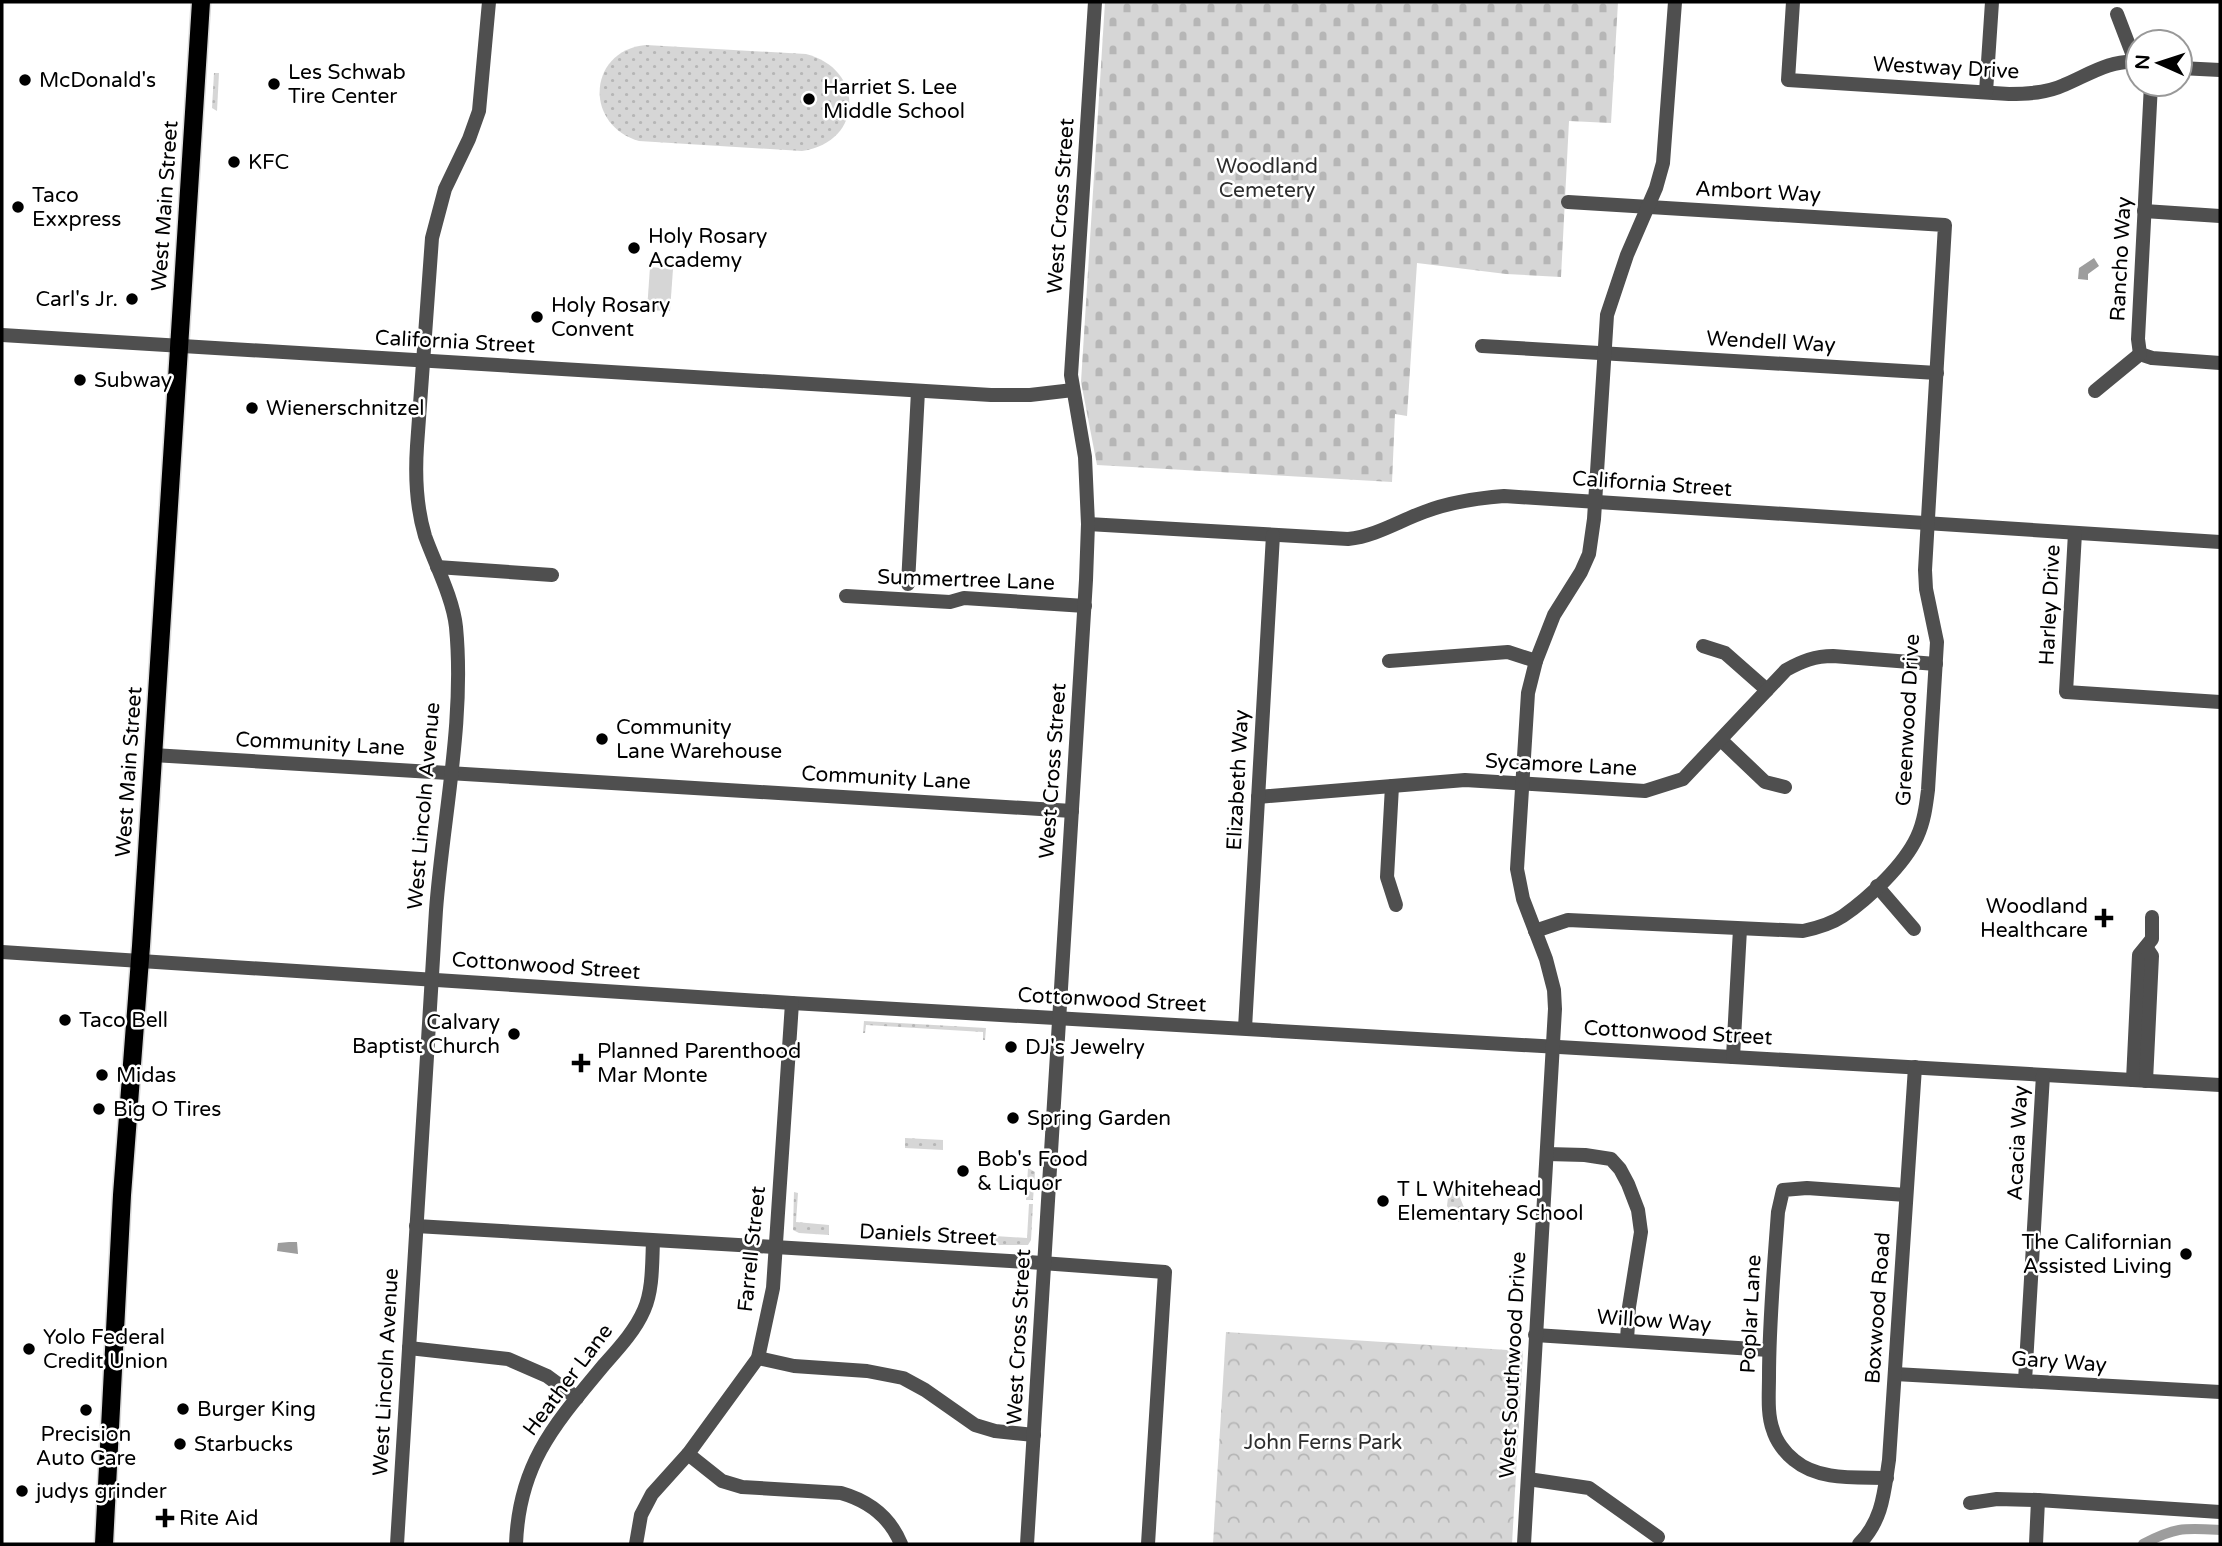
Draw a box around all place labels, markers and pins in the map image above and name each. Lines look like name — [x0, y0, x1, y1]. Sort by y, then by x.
place label: Les Schwab Tire Center — [288, 60, 406, 109]
place label: McDonald's — [39, 68, 156, 93]
marker: McDonald's — [17, 72, 33, 88]
place label: Harriet S. Lee Middle School — [823, 75, 965, 124]
marker: Les Schwab Tire Center — [266, 76, 282, 92]
marker: Harriet S. Lee Middle School — [801, 91, 817, 107]
place label: KFC — [248, 150, 289, 175]
marker: KFC — [226, 154, 242, 170]
place label: Taco Exxpress — [32, 183, 121, 232]
marker: Taco Exxpress — [10, 199, 26, 215]
place label: Holy Rosary Academy — [648, 224, 767, 273]
marker: Holy Rosary Academy — [626, 240, 642, 256]
place label: Carl's Jr. — [35, 287, 118, 312]
marker: Carl's Jr. — [124, 291, 140, 307]
place label: Holy Rosary Convent — [551, 293, 670, 342]
marker: Holy Rosary Convent — [529, 309, 545, 325]
place label: Subway — [94, 368, 172, 393]
marker: Subway — [72, 372, 88, 388]
place label: Wienerschnitzel — [266, 396, 425, 421]
marker: Wienerschnitzel — [244, 400, 260, 416]
place label: Community Lane Warehouse — [616, 715, 782, 764]
marker: Community Lane Warehouse — [594, 731, 610, 747]
place label: Woodland Healthcare — [1980, 894, 2088, 943]
marker: Woodland Healthcare — [2094, 908, 2114, 928]
place label: Taco Bell — [79, 1008, 168, 1033]
place label: Calvary Baptist Church — [352, 1010, 500, 1059]
marker: Taco Bell — [57, 1012, 73, 1028]
marker: Calvary Baptist Church — [506, 1026, 522, 1042]
place label: DJ's Jewelry — [1025, 1035, 1145, 1060]
place label: Planned Parenthood Mar Monte — [597, 1039, 801, 1088]
marker: DJ's Jewelry — [1003, 1039, 1019, 1055]
marker: Planned Parenthood Mar Monte — [571, 1053, 591, 1073]
place label: Midas — [116, 1063, 176, 1088]
marker: Midas — [94, 1067, 110, 1083]
place label: Big O Tires — [113, 1097, 221, 1122]
marker: Big O Tires — [91, 1101, 107, 1117]
place label: Spring Garden — [1027, 1106, 1171, 1131]
marker: Spring Garden — [1005, 1110, 1021, 1126]
place label: Bob's Food & Liquor — [977, 1147, 1088, 1196]
marker: Bob's Food & Liquor — [955, 1163, 971, 1179]
place label: T L Whitehead Elementary School — [1397, 1177, 1584, 1226]
marker: T L Whitehead Elementary School — [1375, 1193, 1391, 1209]
place label: The Californian Assisted Living — [2022, 1230, 2172, 1279]
marker: The Californian Assisted Living — [2178, 1246, 2194, 1262]
place label: Yolo Federal Credit Union — [43, 1325, 168, 1374]
marker: Yolo Federal Credit Union — [21, 1341, 37, 1357]
place label: Burger King — [197, 1397, 316, 1422]
marker: Burger King — [175, 1401, 191, 1417]
marker: Precision Auto Care — [78, 1402, 94, 1418]
place label: Precision Auto Care — [36, 1422, 136, 1471]
place label: Starbucks — [194, 1432, 293, 1457]
marker: Starbucks — [172, 1436, 188, 1452]
place label: judys grinder — [35, 1479, 167, 1504]
marker: judys grinder — [14, 1483, 30, 1499]
place label: Rite Aid — [179, 1506, 258, 1531]
marker: Rite Aid — [157, 1510, 173, 1526]

